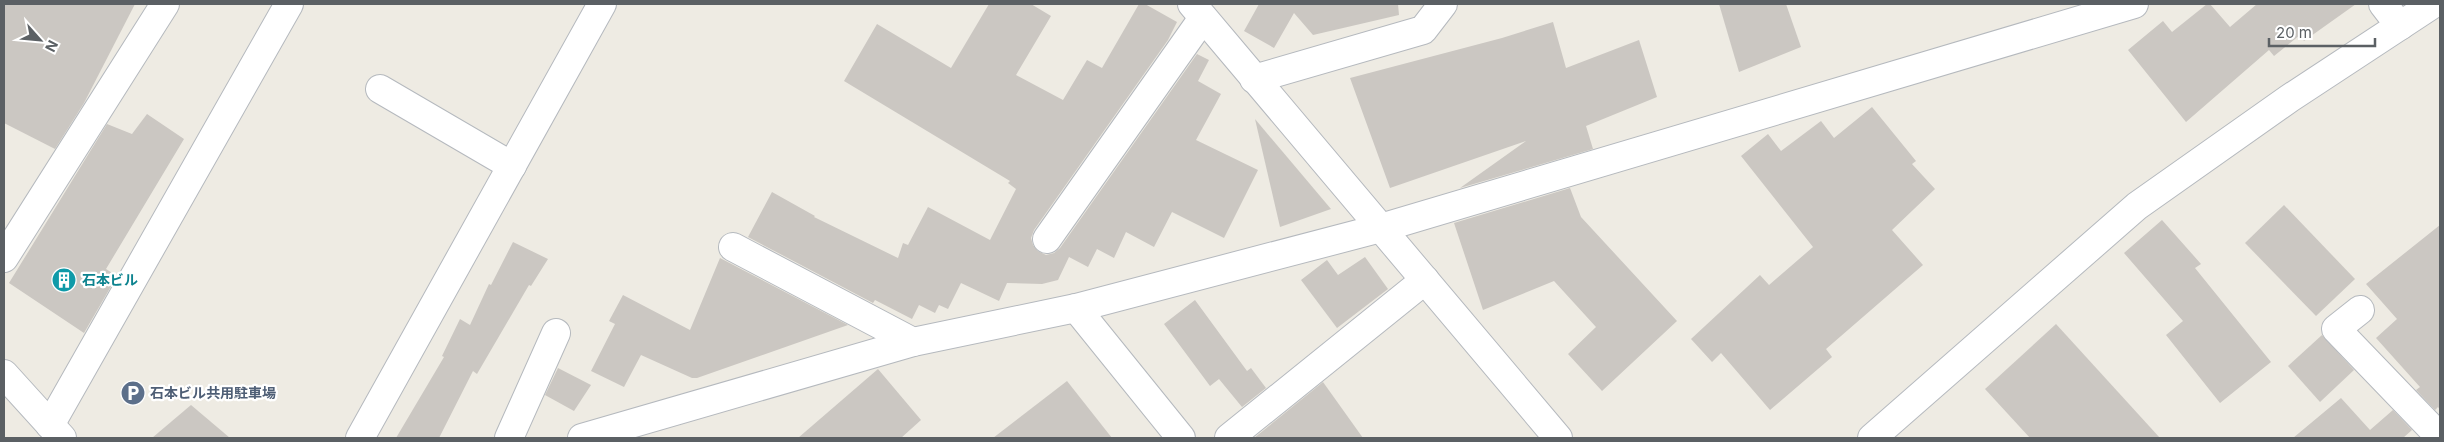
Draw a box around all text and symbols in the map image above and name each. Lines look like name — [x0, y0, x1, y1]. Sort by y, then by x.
north arrow — [15, 15, 65, 65]
scale bar — [2269, 15, 2375, 47]
text: 20 m — [2276, 23, 2312, 42]
text: N — [42, 38, 62, 55]
building icon: 石本ビル — [51, 267, 77, 293]
place label: 石本ビル — [82, 271, 138, 288]
parking icon: 石本ビル共用駐車場 — [120, 380, 146, 406]
place label: 石本ビル共用駐車場 — [150, 384, 276, 401]

